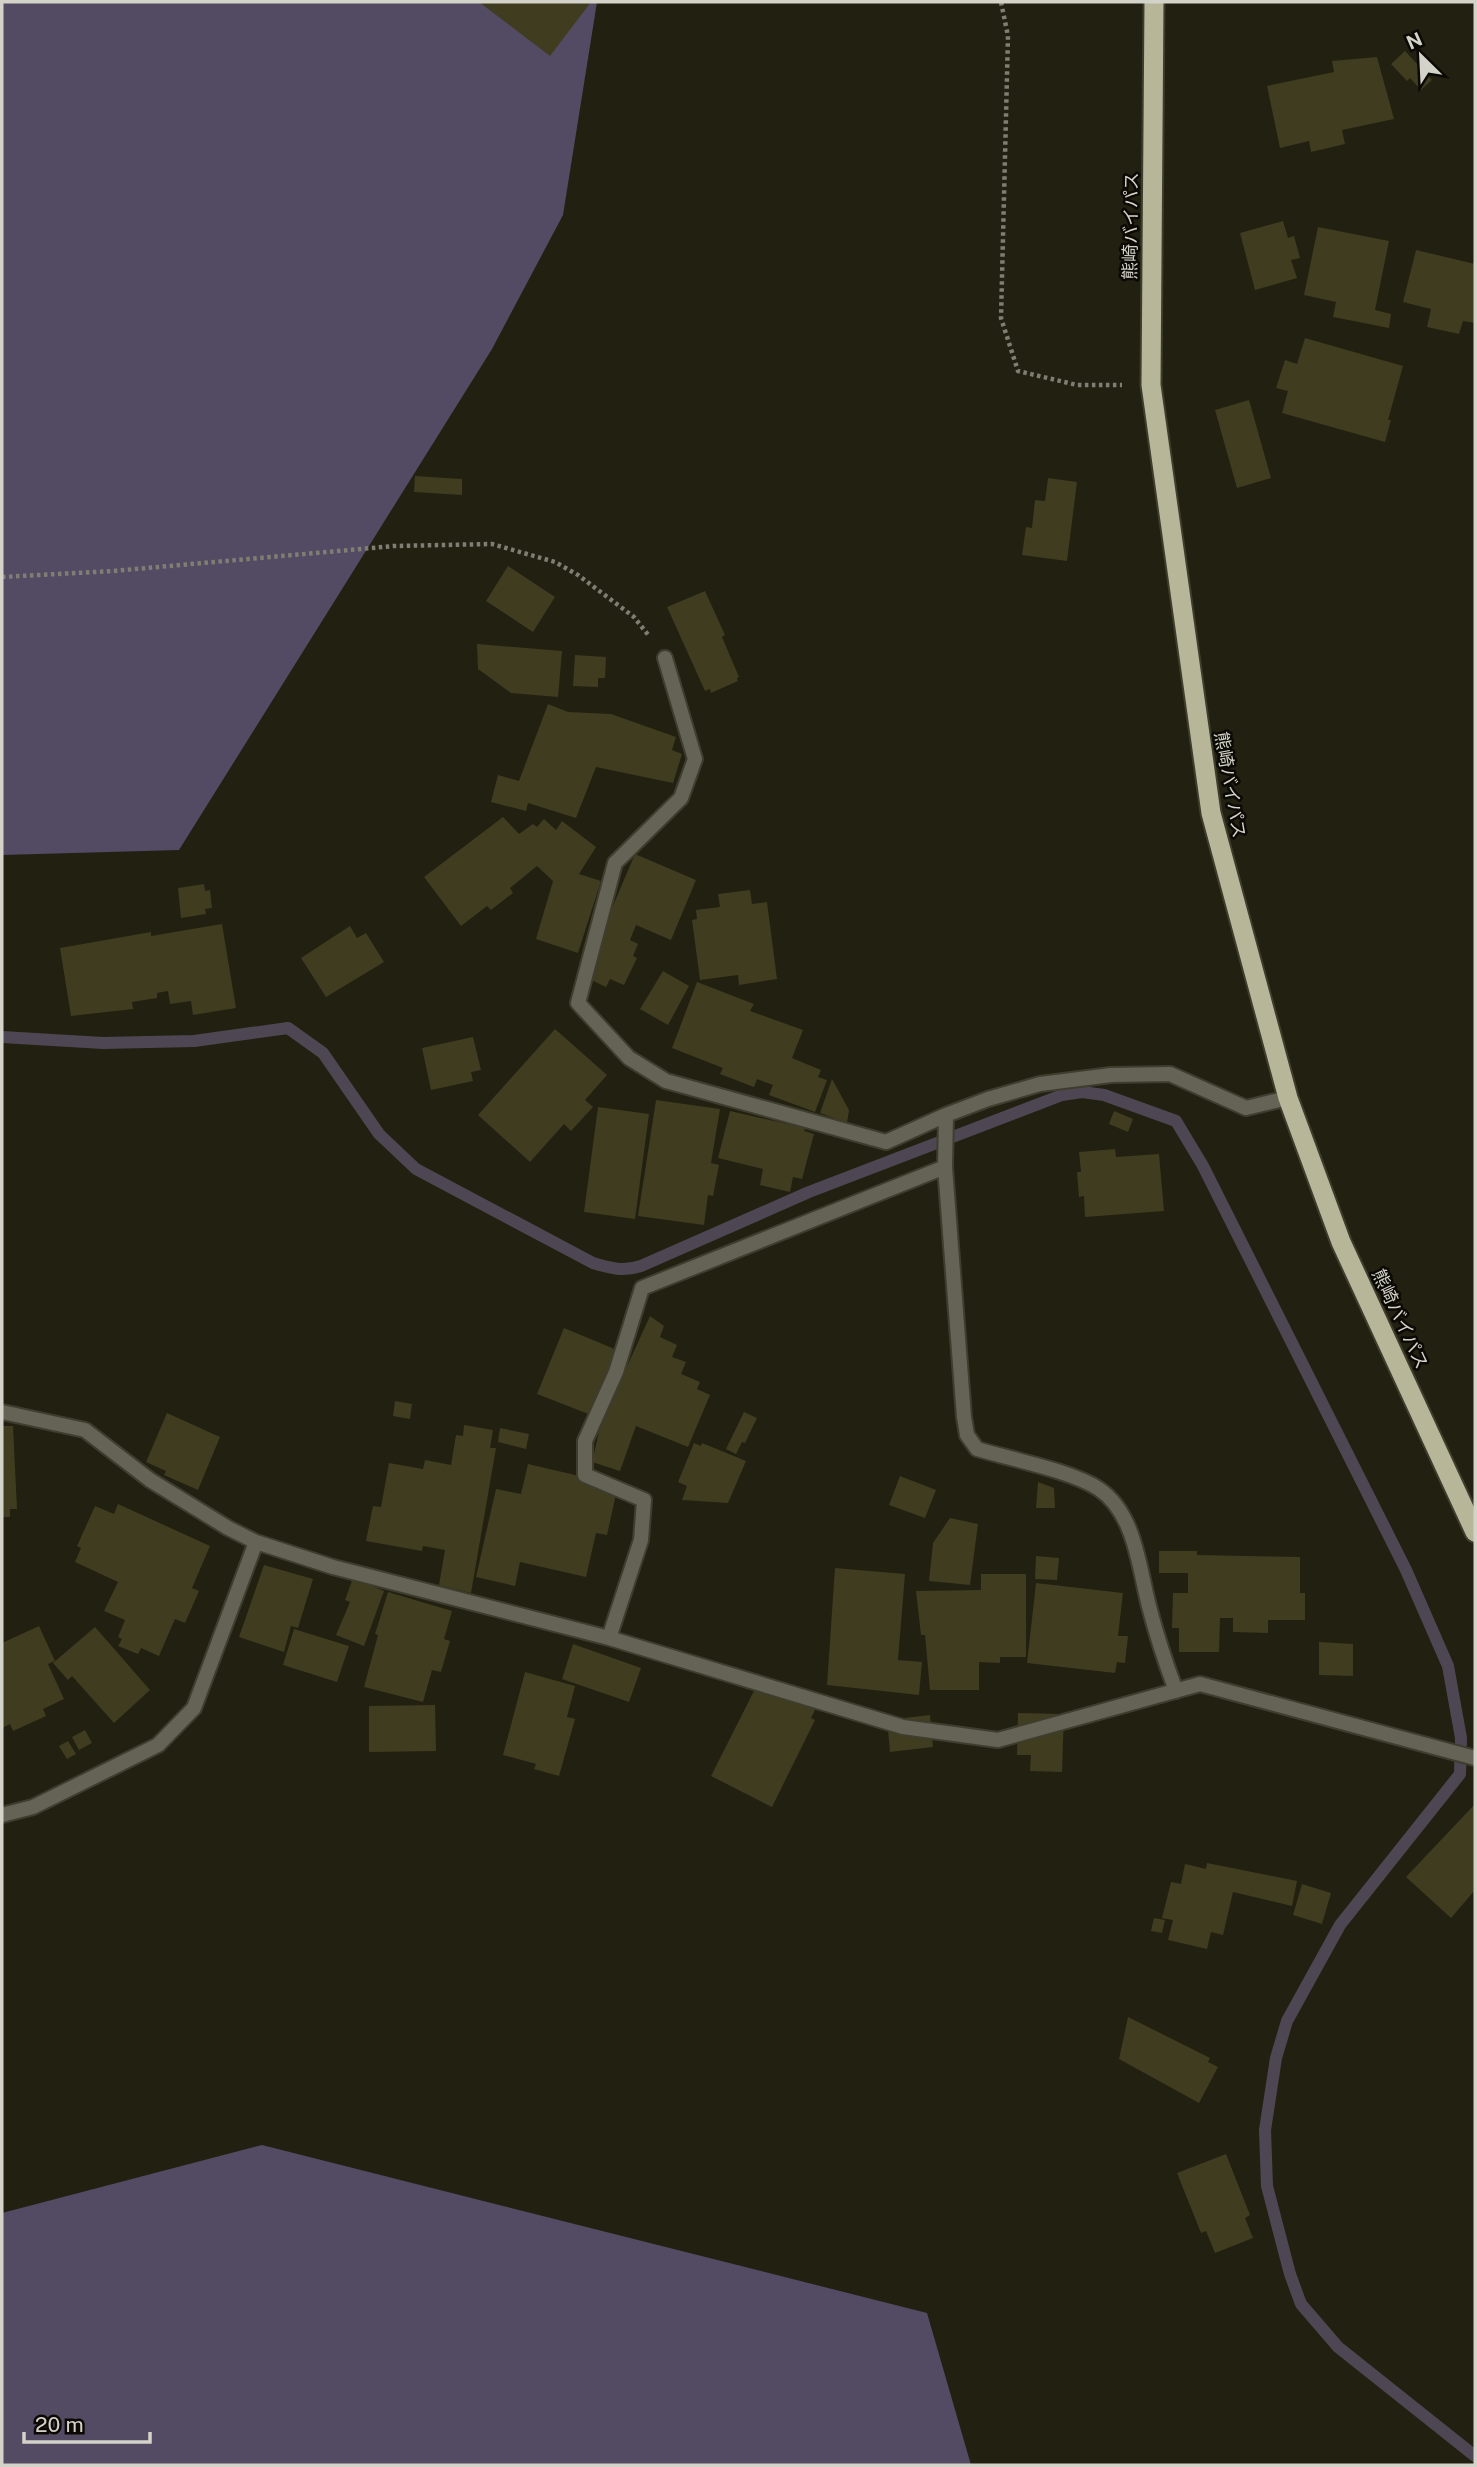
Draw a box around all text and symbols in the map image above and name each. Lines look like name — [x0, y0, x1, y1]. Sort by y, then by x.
north arrow — [1386, 21, 1456, 91]
text: N — [1403, 27, 1425, 54]
street label: 熊崎バイパス — [1119, 172, 1142, 280]
street label: 熊崎バイパス — [1211, 730, 1250, 840]
street label: 熊崎バイパス — [1368, 1266, 1433, 1372]
scale bar — [24, 2400, 150, 2444]
text: 20 m — [35, 2412, 84, 2437]

